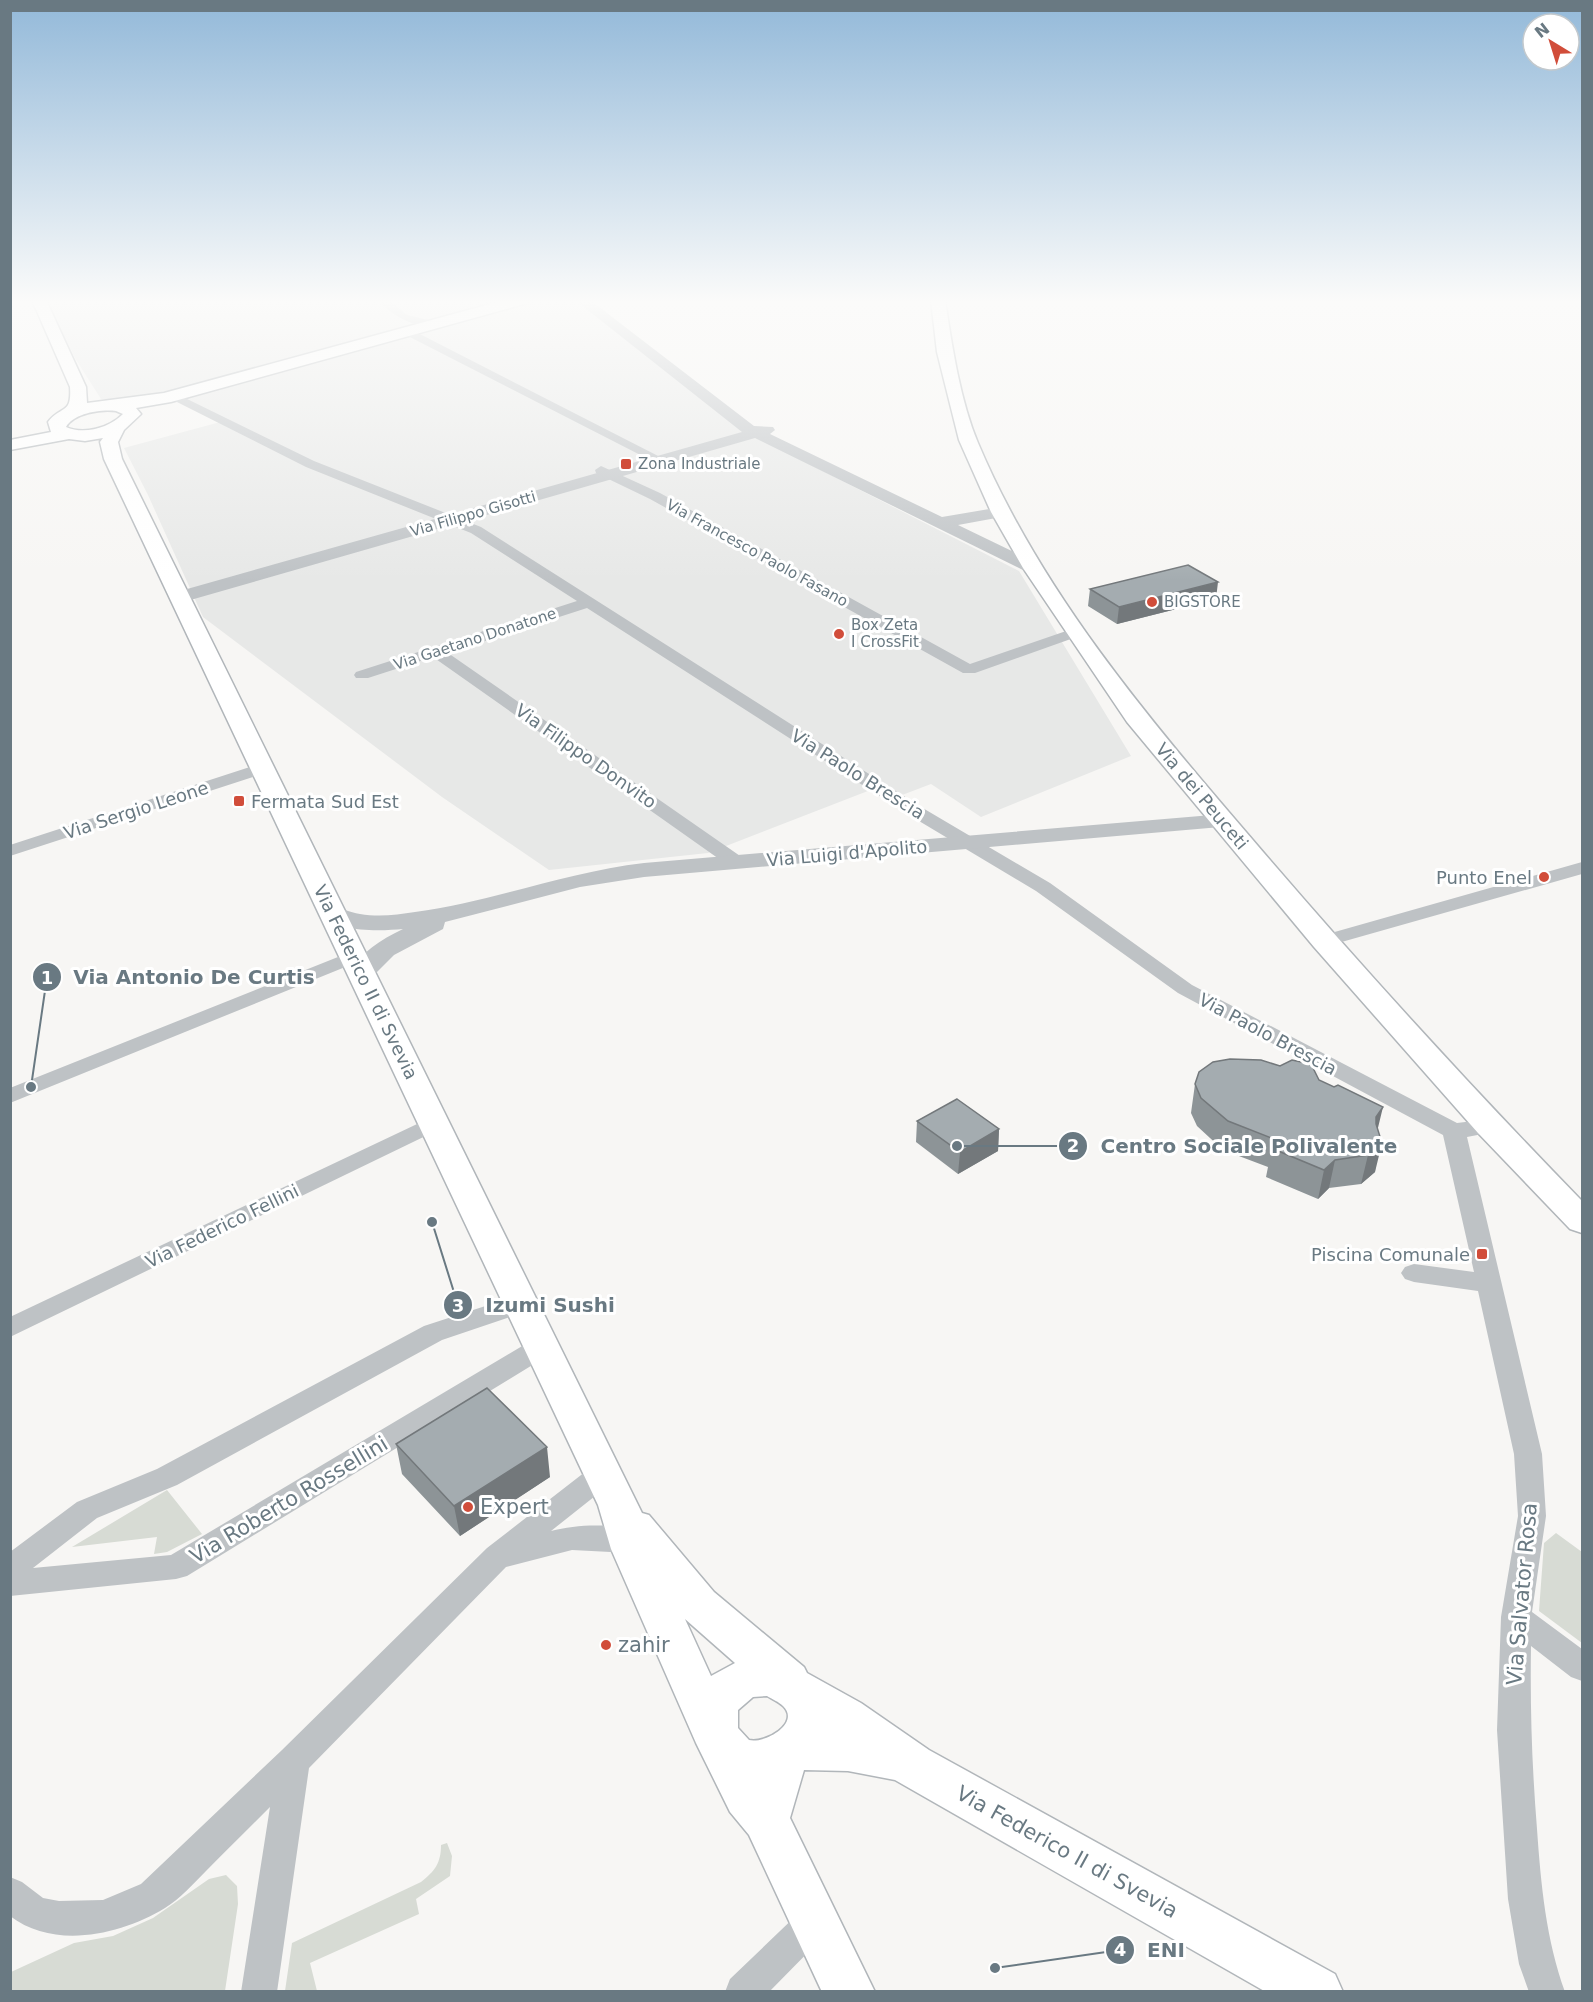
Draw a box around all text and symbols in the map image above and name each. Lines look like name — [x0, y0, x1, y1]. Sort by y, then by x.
north arrow — [1521, 12, 1581, 72]
text: N — [1531, 19, 1553, 42]
place label: Zona Industriale — [638, 455, 761, 473]
marker: Zona Industriale — [619, 457, 633, 471]
street label: Via Filippo Gisotti — [408, 487, 538, 541]
street label: Via Francesco Paolo Fasano — [663, 495, 851, 611]
place label: BIGSTORE — [1164, 593, 1241, 611]
marker: BIGSTORE — [1145, 595, 1159, 609]
street label: Via Gaetano Donatone — [391, 604, 559, 674]
place label: Box Zeta I CrossFit — [851, 616, 919, 651]
marker: Box Zeta I CrossFit — [832, 627, 846, 641]
street label: Via Filippo Donvito — [511, 699, 661, 813]
street label: Via Paolo Brescia — [787, 724, 929, 824]
street label: Via dei Peuceti — [1151, 738, 1253, 854]
street label: Via Sergio Leone — [61, 777, 211, 843]
place label: Fermata Sud Est — [251, 791, 399, 812]
marker: Fermata Sud Est — [232, 794, 246, 808]
street label: Via Luigi d'Apolito — [766, 836, 928, 870]
place label: Punto Enel — [1436, 867, 1532, 888]
marker: Punto Enel — [1537, 870, 1551, 884]
street label: Via Federico II di Svevia — [310, 881, 422, 1083]
callout: Via Antonio De Curtis — [32, 958, 327, 996]
text: Via Antonio De Curtis — [73, 965, 315, 989]
text: 1 — [41, 967, 53, 988]
street label: Via Paolo Brescia — [1195, 989, 1341, 1079]
callout: Centro Sociale Polivalente — [1058, 1127, 1409, 1165]
text: Centro Sociale Polivalente — [1101, 1134, 1397, 1158]
text: 2 — [1067, 1135, 1079, 1156]
street label: Via Federico Fellini — [142, 1180, 302, 1272]
place label: Piscina Comunale — [1311, 1244, 1470, 1265]
marker: Piscina Comunale — [1475, 1247, 1489, 1261]
callout: Izumi Sushi — [443, 1286, 627, 1324]
text: Izumi Sushi — [485, 1293, 615, 1317]
text: 3 — [452, 1295, 464, 1316]
street label: Via Roberto Rossellini — [186, 1431, 392, 1569]
place label: Expert — [480, 1495, 549, 1519]
marker: Expert — [461, 1500, 475, 1514]
street label: Via Salvator Rosa — [1502, 1502, 1542, 1686]
place label: zahir — [618, 1633, 670, 1657]
marker: zahir — [599, 1638, 613, 1652]
street label: Via Federico II di Svevia — [952, 1781, 1182, 1923]
callout: ENI — [1105, 1931, 1197, 1969]
text: ENI — [1147, 1938, 1185, 1962]
text: 4 — [1114, 1939, 1126, 1960]

